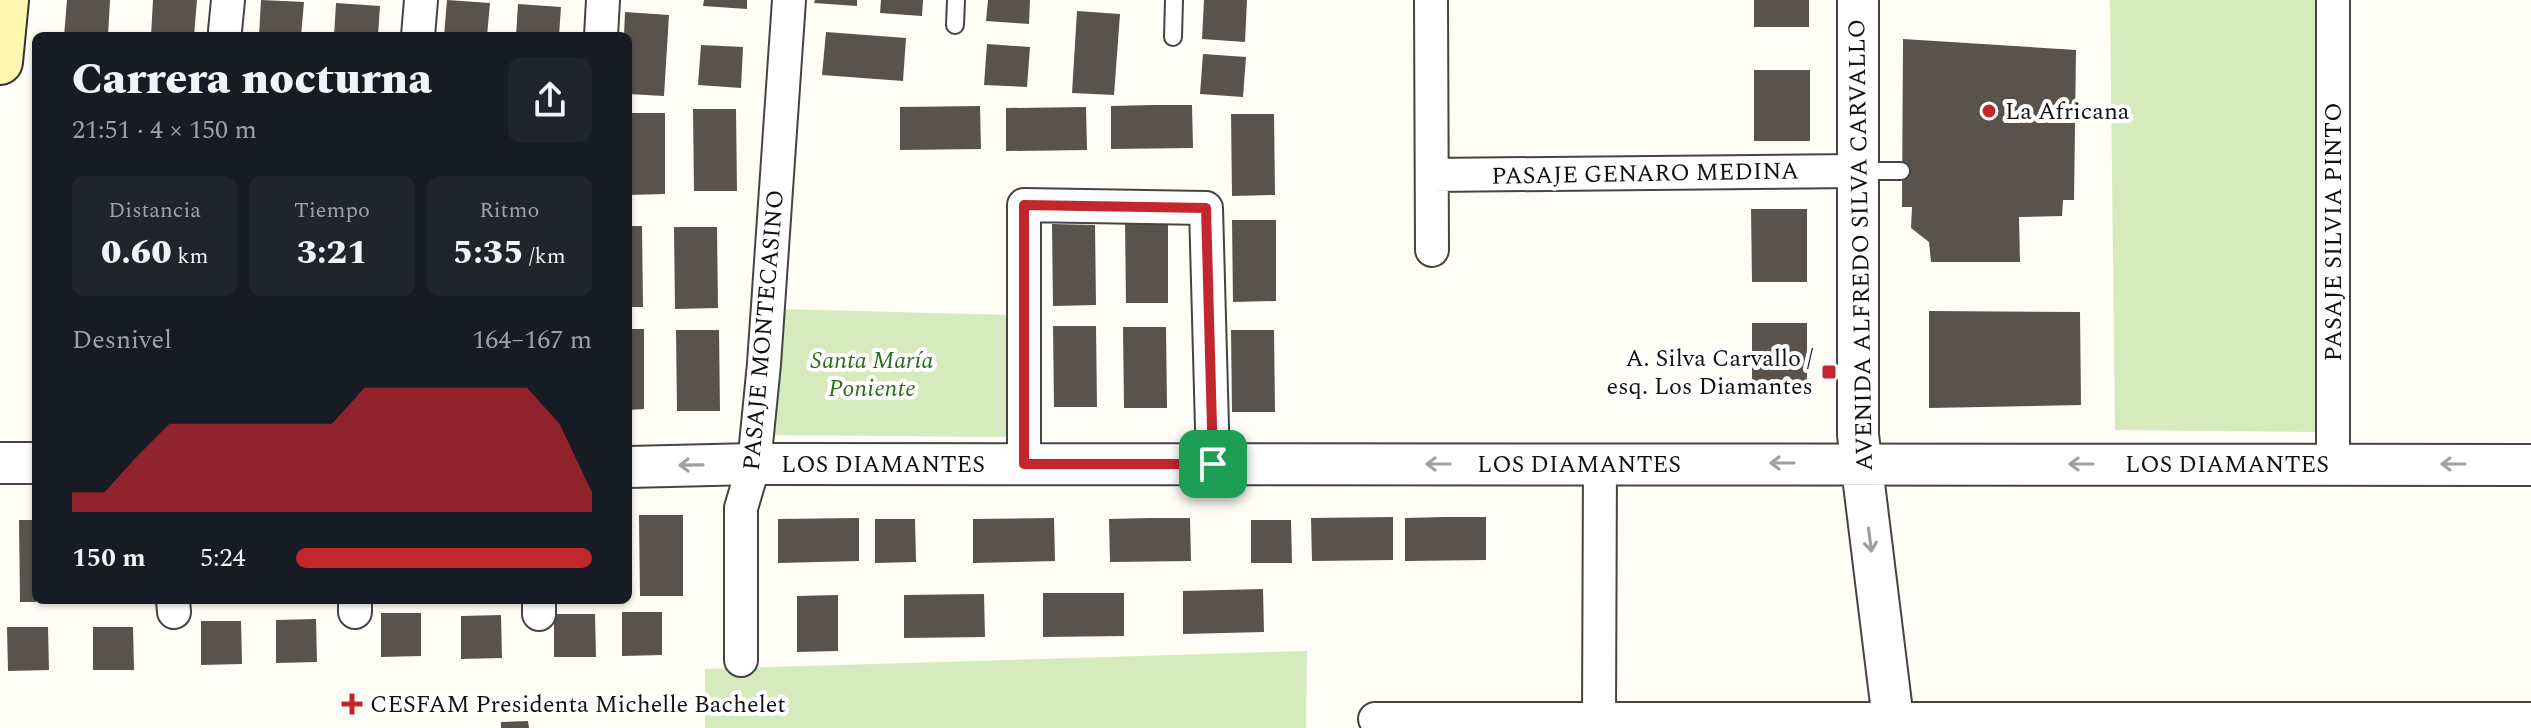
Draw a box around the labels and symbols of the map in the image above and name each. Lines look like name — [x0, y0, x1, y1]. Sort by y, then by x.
street label: AVENIDA ALFREDO SILVA CARVALLO — [1839, 19, 1883, 471]
place label: La Africana — [2005, 94, 2130, 130]
marker: La Africana — [1980, 102, 1998, 120]
street label: PASAJE SILVIA PINTO — [2316, 102, 2352, 362]
street label: PASAJE GENARO MEDINA — [1491, 153, 1799, 195]
street label: PASAJE MONTECASINO — [734, 188, 794, 472]
place label: A. Silva Carvallo / esq. Los Diamantes — [1607, 341, 1813, 405]
park label: Santa María Poniente — [811, 343, 933, 407]
marker: A. Silva Carvallo / esq. Los Diamantes — [1820, 363, 1838, 381]
pin — [1179, 430, 1247, 498]
street label: LOS DIAMANTES — [781, 447, 985, 483]
street label: LOS DIAMANTES — [1477, 447, 1681, 483]
street label: LOS DIAMANTES — [2125, 447, 2329, 483]
one-way arrow — [1769, 455, 1796, 471]
one-way arrow — [1425, 456, 1452, 472]
one-way arrow — [2068, 456, 2095, 472]
one-way arrow — [2440, 456, 2467, 472]
one-way arrow — [678, 457, 705, 473]
one-way arrow — [1863, 527, 1878, 553]
place label: CESFAM Presidenta Michelle Bachelet — [370, 687, 786, 723]
marker: CESFAM Presidenta Michelle Bachelet — [341, 693, 363, 715]

